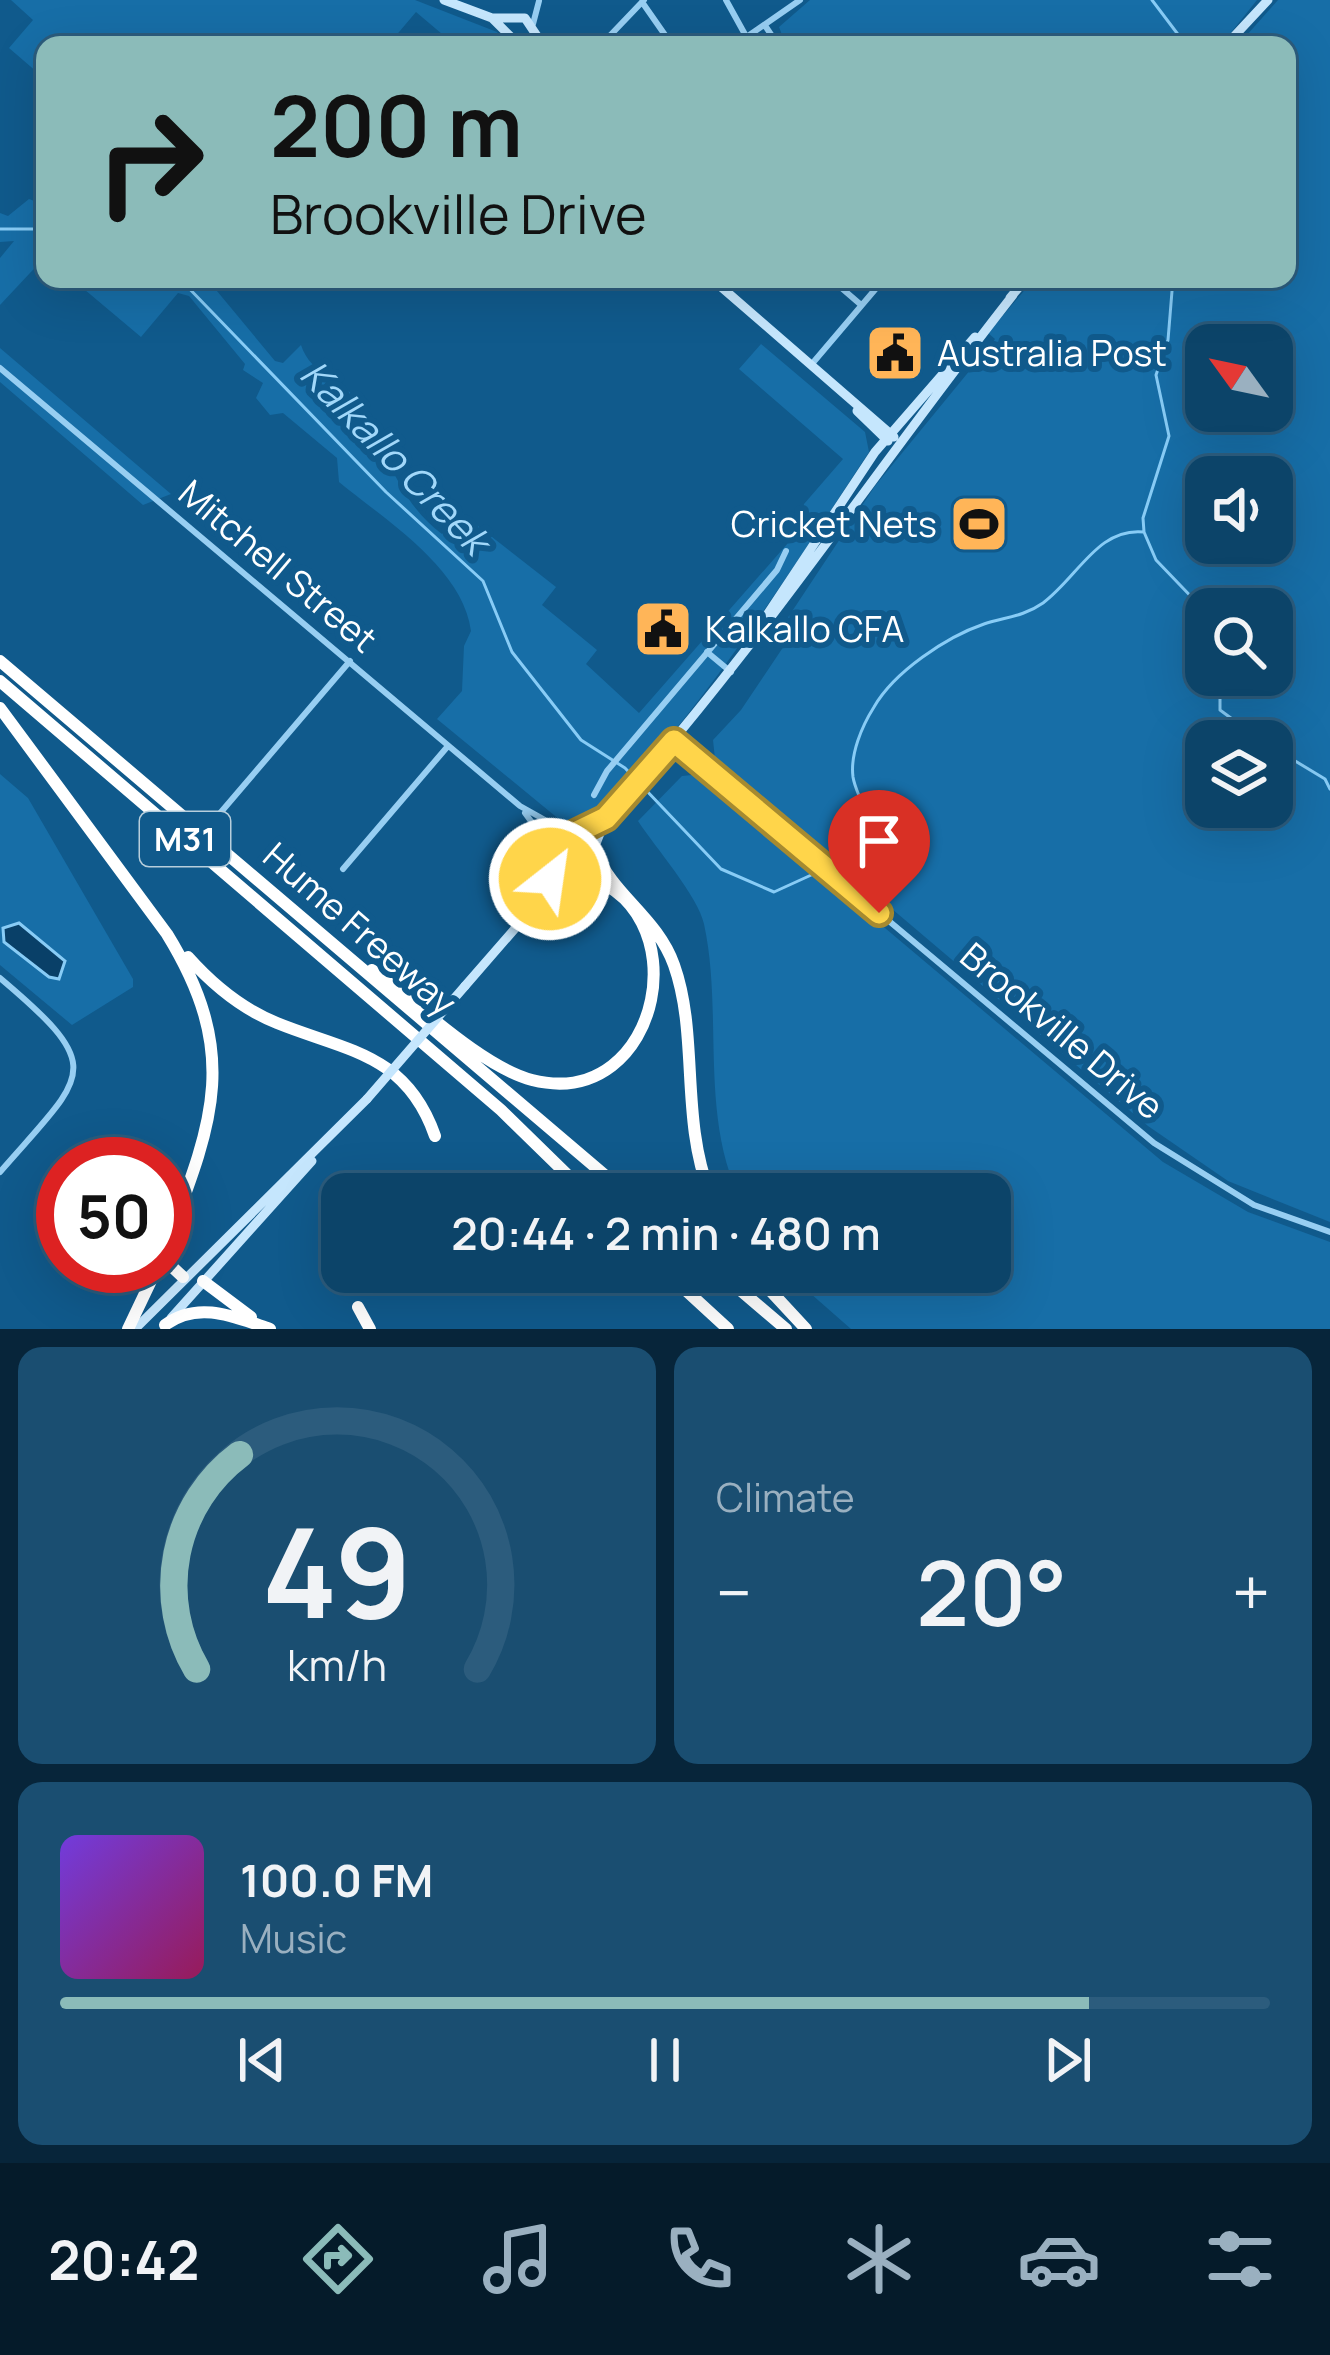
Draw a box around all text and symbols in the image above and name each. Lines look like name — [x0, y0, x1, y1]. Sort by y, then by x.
text: 200 m — [270, 67, 523, 182]
icon: right — [72, 84, 228, 240]
text: Brookville Drive — [270, 176, 647, 250]
public building icon: Australia Post — [864, 322, 926, 384]
north arrow — [1185, 324, 1293, 432]
map controls — [1185, 324, 1293, 828]
place label: Australia Post — [937, 328, 1167, 377]
water label: Kalkallo Creek — [289, 347, 506, 569]
button: sound — [1185, 456, 1293, 564]
street label: Mitchell Street — [169, 468, 388, 663]
sports icon: Cricket Nets — [948, 493, 1010, 555]
place label: Cricket Nets — [731, 499, 937, 548]
button: search — [1185, 588, 1293, 696]
public building icon: Kalkallo CFA — [632, 598, 694, 660]
place label: Kalkallo CFA — [705, 604, 904, 653]
button: layers — [1185, 720, 1293, 828]
pin — [828, 790, 930, 913]
icon: arrive — [846, 808, 912, 874]
road number: M31 — [140, 812, 230, 866]
position arrow — [487, 816, 613, 942]
street label: Hume Freeway — [253, 831, 467, 1026]
street label: Brookville Drive — [950, 931, 1174, 1130]
speed limit sign: 50 — [36, 1137, 192, 1293]
text: 20:44 · 2 min · 480 m — [451, 1202, 881, 1264]
text: Climate — [716, 1470, 855, 1524]
text: 49 — [262, 1485, 412, 1655]
text: 20° — [916, 1530, 1067, 1653]
text: − — [716, 1547, 752, 1637]
text: + — [1232, 1547, 1270, 1637]
text: km/h — [287, 1634, 387, 1693]
text: 100.0 FM — [240, 1849, 433, 1911]
text: Music — [240, 1911, 347, 1965]
icon: previous — [229, 2027, 295, 2093]
icon: pause — [632, 2027, 698, 2093]
icon: next — [1035, 2027, 1101, 2093]
icon: directions — [296, 2217, 380, 2301]
icon: music — [476, 2217, 560, 2301]
icon: phone — [657, 2217, 741, 2301]
icon: climate — [837, 2217, 921, 2301]
icon: car — [1017, 2217, 1101, 2301]
icon: filters — [1198, 2217, 1282, 2301]
text: 20:42 — [48, 2222, 199, 2296]

